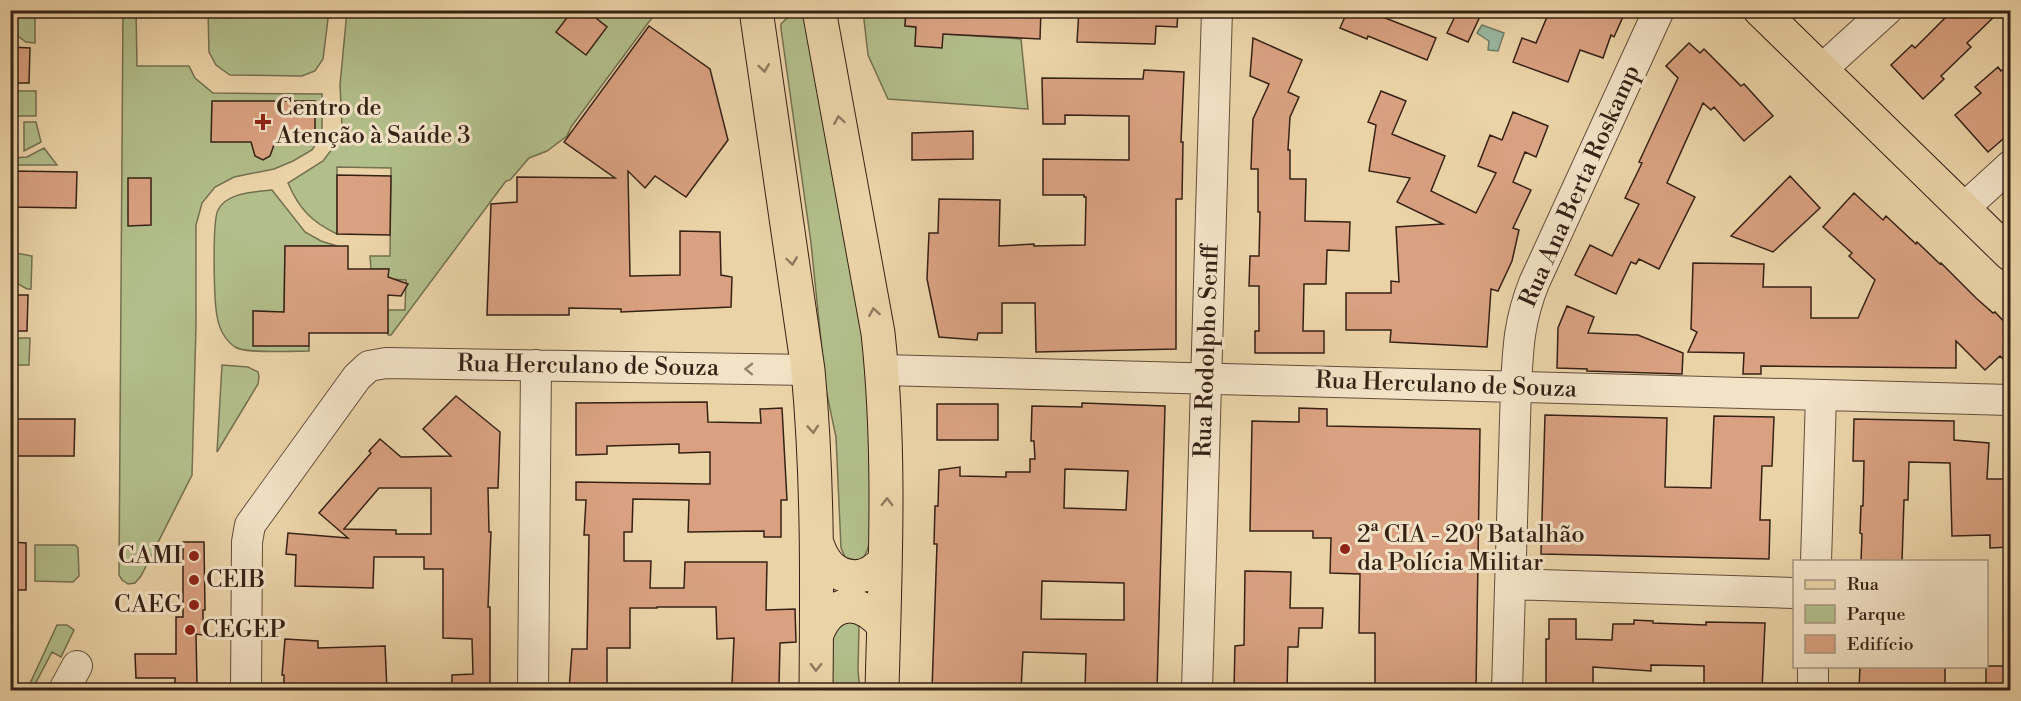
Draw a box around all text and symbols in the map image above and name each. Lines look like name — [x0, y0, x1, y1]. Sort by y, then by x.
street label: Rua Ana Berta Roskamp — [1513, 60, 1647, 312]
one-way arrow — [758, 64, 770, 73]
place label: Centro de Atenção à Saúde 3 — [275, 93, 471, 151]
marker: Centro de Atenção à Saúde 3 — [254, 113, 272, 131]
one-way arrow — [833, 116, 846, 126]
street label: Rua Rodolpho Senff — [1188, 242, 1226, 458]
one-way arrow — [785, 257, 797, 266]
one-way arrow — [868, 307, 881, 317]
street label: Rua Herculano de Souza — [457, 349, 720, 383]
one-way arrow — [745, 363, 754, 375]
street label: Rua Herculano de Souza — [1315, 365, 1578, 405]
one-way arrow — [806, 424, 819, 433]
one-way arrow — [881, 497, 893, 506]
place label: 2ª CIA - 20º Batalhão da Polícia Militar — [1357, 520, 1585, 578]
place label: CAMI — [118, 541, 182, 571]
marker: 2ª CIA - 20º Batalhão da Polícia Militar — [1338, 542, 1352, 556]
marker: CAMI — [187, 549, 201, 563]
legend — [1793, 560, 1988, 668]
place label: CEIB — [206, 565, 265, 595]
marker: CEIB — [187, 573, 201, 587]
text: Rua — [1847, 573, 1880, 596]
place label: CAEG — [114, 590, 182, 620]
marker: CAEG — [187, 598, 201, 612]
text: Parque — [1847, 603, 1906, 626]
place label: CEGEP — [202, 615, 286, 645]
marker: CEGEP — [183, 623, 197, 637]
text: Edifício — [1847, 633, 1914, 656]
one-way arrow — [810, 663, 823, 672]

